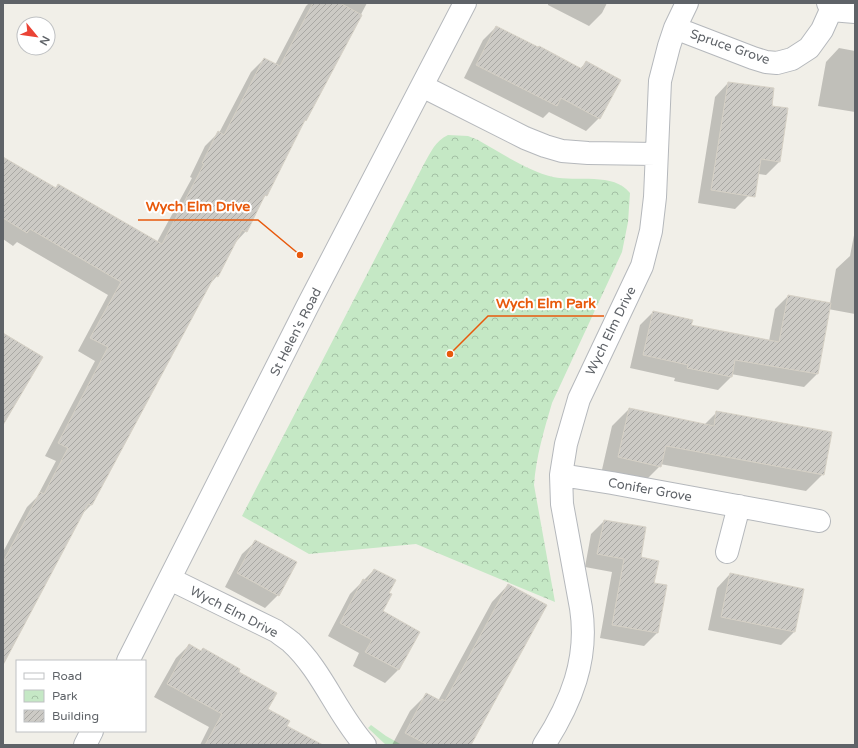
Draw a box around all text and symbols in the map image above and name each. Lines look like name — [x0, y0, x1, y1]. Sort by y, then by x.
north arrow — [16, 16, 56, 56]
street label: Spruce Grove — [688, 26, 772, 68]
text: N — [36, 34, 52, 48]
callout: Wych Elm Drive — [138, 194, 258, 220]
text: Wych Elm Drive — [146, 198, 250, 215]
street label: Wych Elm Drive — [583, 284, 639, 378]
street label: St Helen's Road — [267, 285, 325, 379]
callout: Wych Elm Park — [488, 290, 604, 316]
text: Wych Elm Park — [496, 295, 596, 312]
street label: Conifer Grove — [607, 475, 693, 505]
street label: Wych Elm Drive — [187, 583, 281, 641]
legend — [16, 660, 146, 732]
text: Road — [52, 669, 82, 683]
text: Park — [52, 689, 78, 703]
text: Building — [52, 709, 99, 723]

